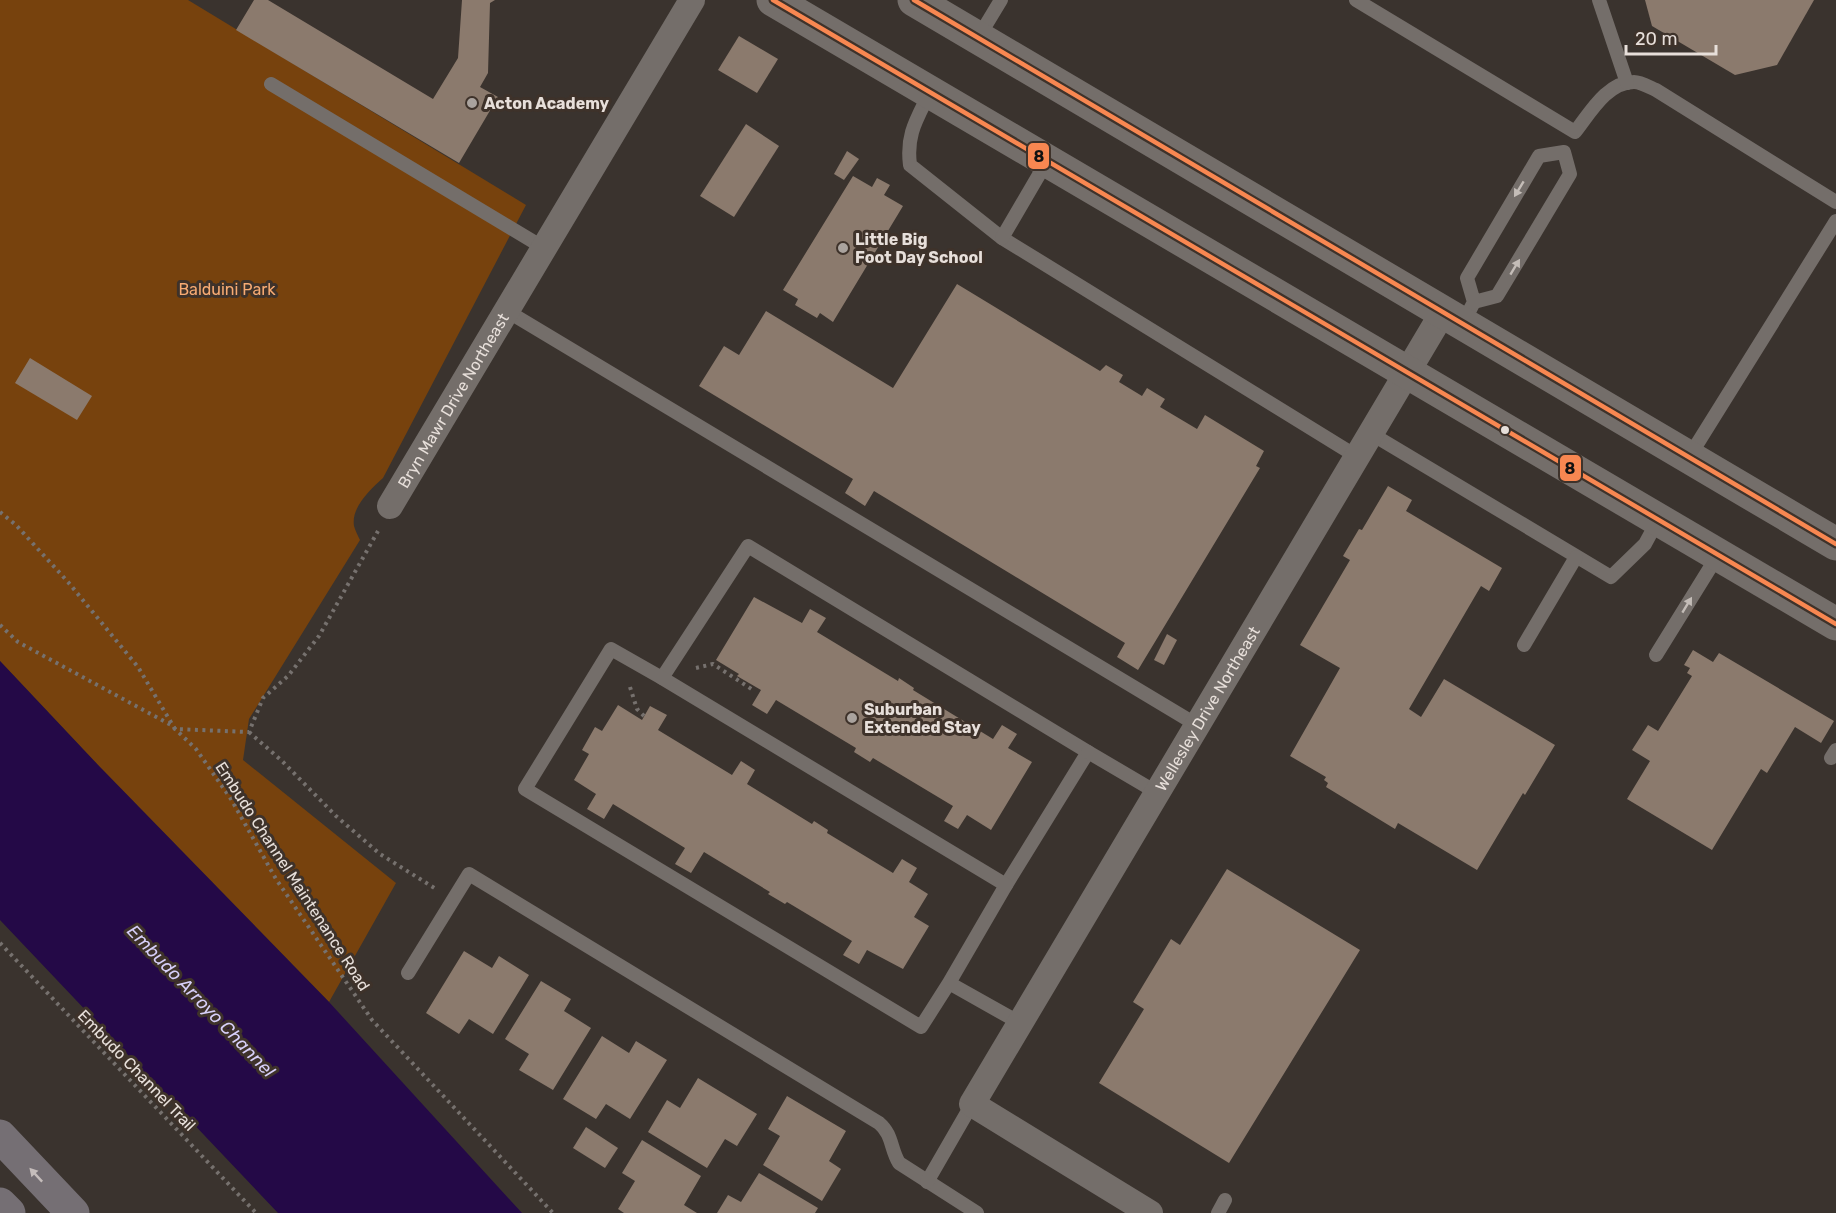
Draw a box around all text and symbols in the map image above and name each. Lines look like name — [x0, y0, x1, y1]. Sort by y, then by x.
scale bar — [1626, 18, 1716, 56]
text: 20 m — [1635, 28, 1677, 50]
place label: Acton Academy — [484, 94, 610, 113]
marker: Acton Academy — [465, 96, 479, 110]
line badge: 8 — [1027, 142, 1050, 170]
text: 8 — [1034, 147, 1045, 166]
one-way arrow — [1514, 181, 1525, 197]
place label: Little Big Foot Day School — [855, 230, 983, 267]
marker: Little Big Foot Day School — [836, 241, 850, 255]
one-way arrow — [1510, 258, 1520, 275]
park label: Balduini Park — [178, 280, 276, 299]
street label: Bryn Mawr Drive Northeast — [394, 310, 513, 492]
unlabelled marker — [1499, 424, 1511, 436]
line badge: 8 — [1559, 454, 1582, 482]
text: 8 — [1565, 459, 1576, 478]
one-way arrow — [1682, 597, 1693, 613]
street label: Wellesley Drive Northeast — [1151, 623, 1264, 794]
place label: Suburban Extended Stay — [864, 700, 981, 737]
marker: Suburban Extended Stay — [845, 711, 859, 725]
street label: Embudo Channel Maintenance Road — [211, 758, 374, 994]
water label: Embudo Arroyo Channel — [122, 920, 280, 1082]
street label: Embudo Channel Trail — [74, 1006, 199, 1135]
one-way arrow — [30, 1168, 44, 1182]

